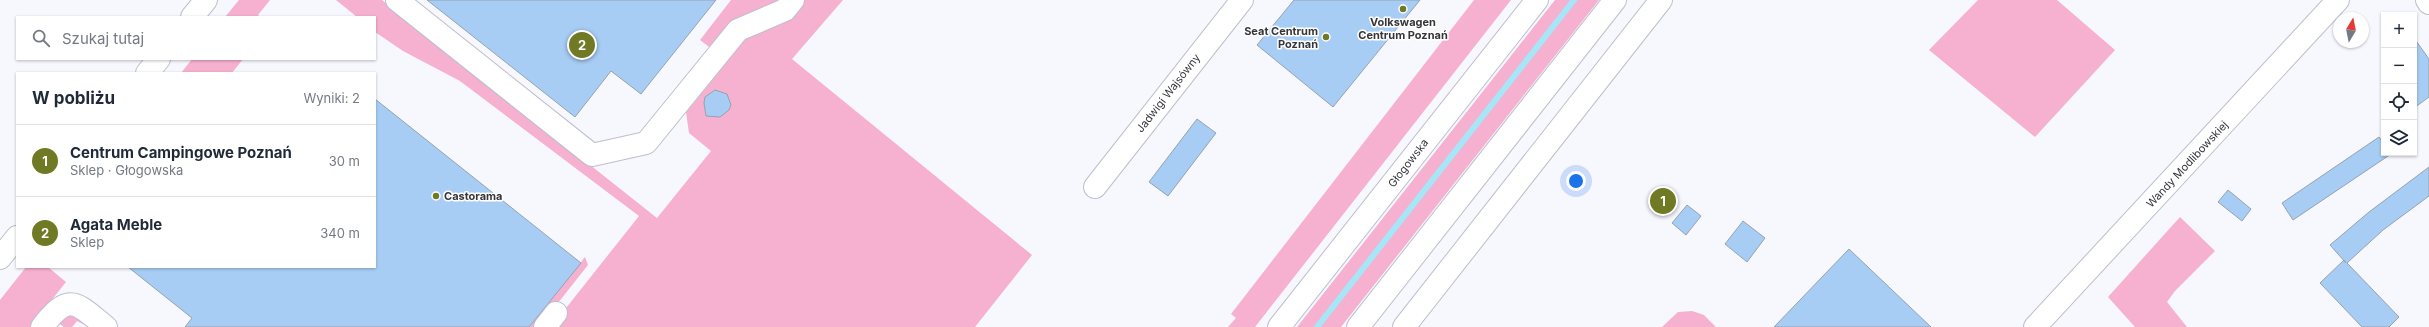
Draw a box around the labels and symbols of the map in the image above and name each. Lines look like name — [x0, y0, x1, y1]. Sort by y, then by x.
marker: Volkswagen Centrum Poznań — [1398, 4, 1408, 14]
north arrow — [2333, 12, 2369, 48]
place label: Volkswagen Centrum Poznań — [1358, 15, 1448, 42]
place label: Seat Centrum Poznań — [1244, 24, 1318, 51]
pin: 2 — [569, 30, 595, 60]
marker: Seat Centrum Poznań — [1321, 32, 1331, 42]
street label: Jadwigi Wajsówny — [1133, 51, 1203, 135]
street label: Wandy Modlibowskiej — [2143, 118, 2231, 210]
street label: Głogowska — [1385, 136, 1431, 190]
your location — [1566, 171, 1586, 191]
pin: 1 — [1650, 186, 1676, 216]
place label: Castorama — [444, 189, 503, 203]
marker: Castorama — [431, 191, 441, 201]

